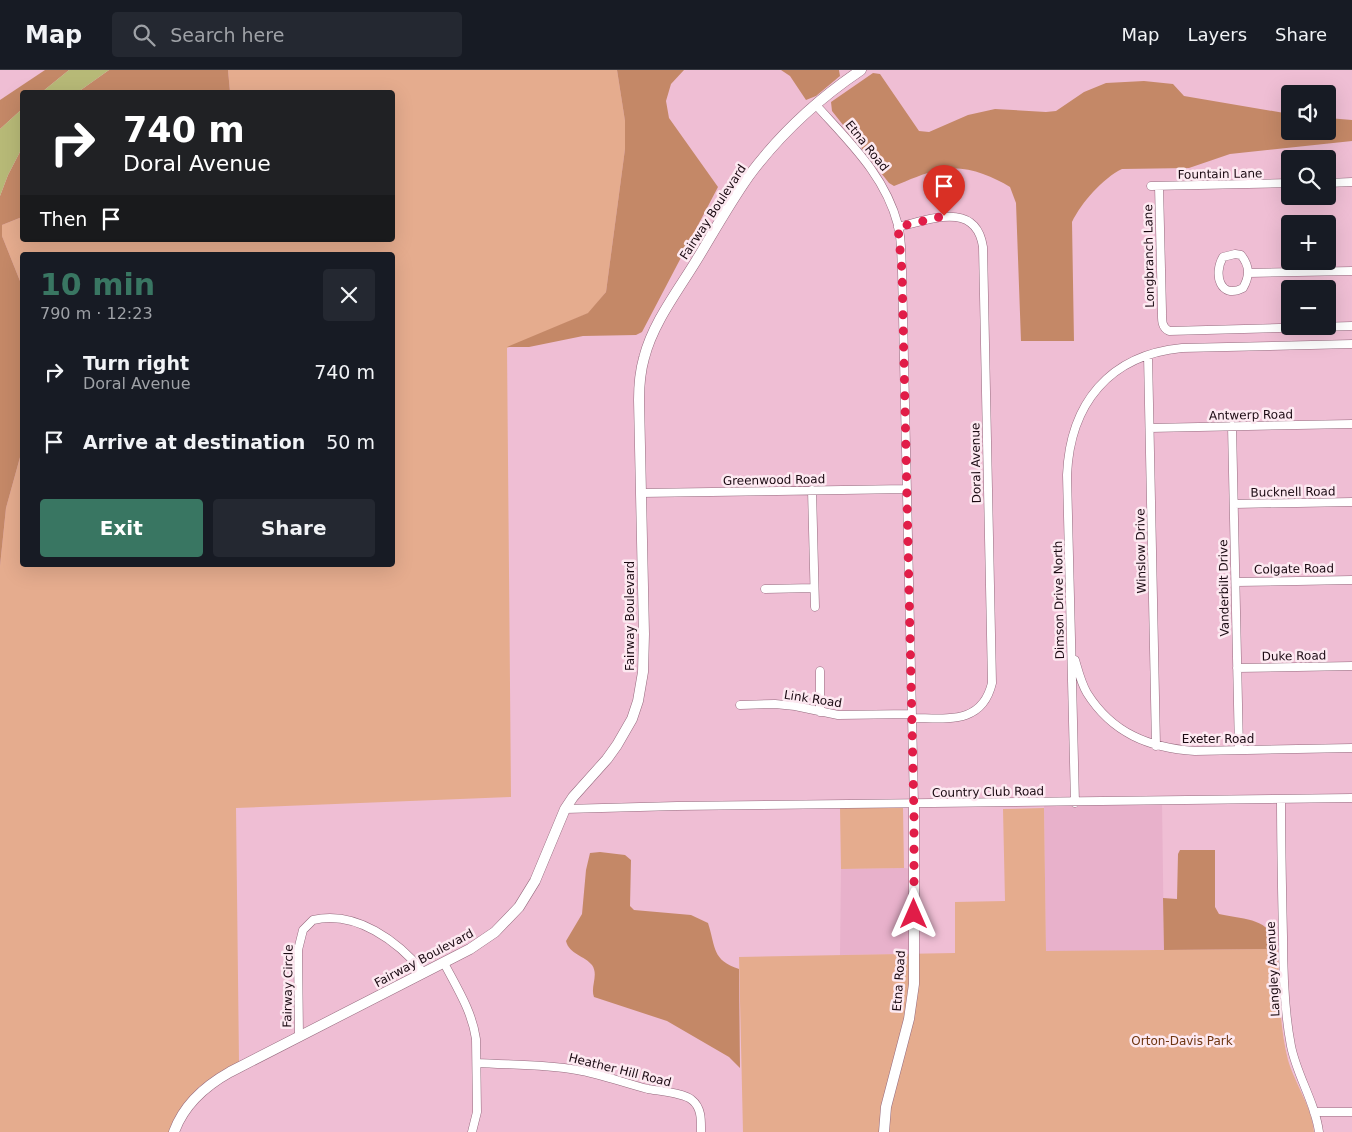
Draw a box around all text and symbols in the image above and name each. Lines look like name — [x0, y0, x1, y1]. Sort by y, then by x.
search box — [112, 12, 462, 57]
text: Map — [25, 21, 82, 49]
icon: search — [130, 21, 158, 49]
text: Search here — [170, 24, 284, 46]
text: Map — [1121, 24, 1159, 45]
text: Layers — [1187, 24, 1247, 45]
text: Share — [1275, 24, 1327, 45]
map controls — [1281, 85, 1336, 335]
button: sound — [1281, 85, 1336, 140]
icon: right — [40, 110, 105, 175]
text: 740 m — [123, 110, 245, 150]
street label: Etna Road — [842, 118, 892, 174]
button: search — [1281, 150, 1336, 205]
text: Doral Avenue — [123, 151, 271, 176]
street label: Fairway Boulevard — [677, 162, 749, 262]
pin — [923, 165, 965, 216]
street label: Fountain Lane — [1177, 166, 1263, 182]
icon: arrive — [930, 172, 958, 200]
street label: Longbranch Lane — [1141, 204, 1157, 308]
icon: arrive — [97, 205, 125, 233]
text: Then — [40, 208, 87, 230]
button: + — [1281, 215, 1336, 270]
text: 10 min — [40, 267, 155, 302]
button: close — [323, 269, 375, 321]
button: − — [1281, 280, 1336, 335]
text: 790 m · 12:23 — [40, 304, 153, 323]
text: Turn right — [83, 352, 189, 374]
icon: right — [40, 358, 68, 386]
text: 740 m — [314, 361, 375, 383]
text: Doral Avenue — [83, 374, 190, 393]
street label: Antwerp Road — [1209, 407, 1293, 423]
street label: Doral Avenue — [968, 423, 984, 503]
icon: arrive — [40, 428, 68, 456]
text: Arrive at destination — [83, 431, 305, 453]
text: 50 m — [326, 431, 375, 453]
street label: Greenwood Road — [723, 472, 825, 488]
street label: Bucknell Road — [1250, 484, 1336, 500]
button: Exit — [40, 499, 203, 557]
button: Share — [213, 499, 375, 557]
street label: Winslow Drive — [1133, 508, 1149, 594]
street label: Vanderbilt Drive — [1216, 539, 1232, 637]
street label: Dimson Drive North — [1051, 541, 1067, 659]
street label: Fairway Boulevard — [623, 561, 637, 671]
street label: Colgate Road — [1254, 561, 1334, 577]
street label: Duke Road — [1262, 648, 1326, 664]
street label: Link Road — [783, 688, 843, 710]
street label: Exeter Road — [1182, 732, 1254, 746]
street label: Country Club Road — [932, 784, 1044, 800]
position arrow — [887, 887, 939, 939]
street label: Langley Avenue — [1264, 921, 1282, 1017]
street label: Fairway Boulevard — [372, 926, 476, 990]
street label: Fairway Circle — [280, 944, 296, 1028]
street label: Etna Road — [890, 950, 908, 1012]
park label: Orton-Davis Park — [1131, 1034, 1233, 1048]
street label: Heather Hill Road — [567, 1050, 673, 1090]

